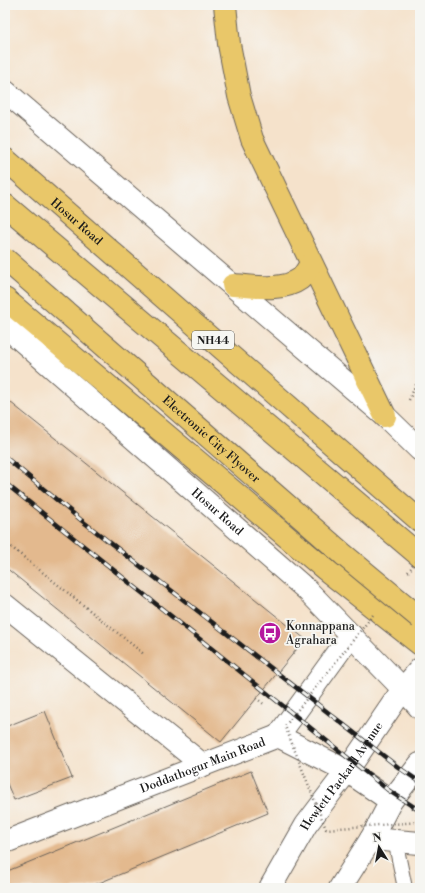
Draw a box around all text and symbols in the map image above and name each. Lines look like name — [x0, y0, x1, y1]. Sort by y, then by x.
street label: Hosur Road — [47, 195, 105, 249]
road number: NH44 — [192, 331, 234, 349]
street label: Electronic City Flyover — [159, 393, 263, 486]
street label: Hosur Road — [188, 485, 246, 539]
place label: Konnappana Agrahara — [285, 619, 356, 648]
bus stop icon: Konnappana Agrahara — [257, 620, 283, 646]
street label: Hewlett Packard Avenue — [297, 719, 386, 833]
street label: Doddathogur Main Road — [138, 735, 268, 797]
north arrow — [359, 827, 399, 867]
text: N — [372, 830, 383, 846]

